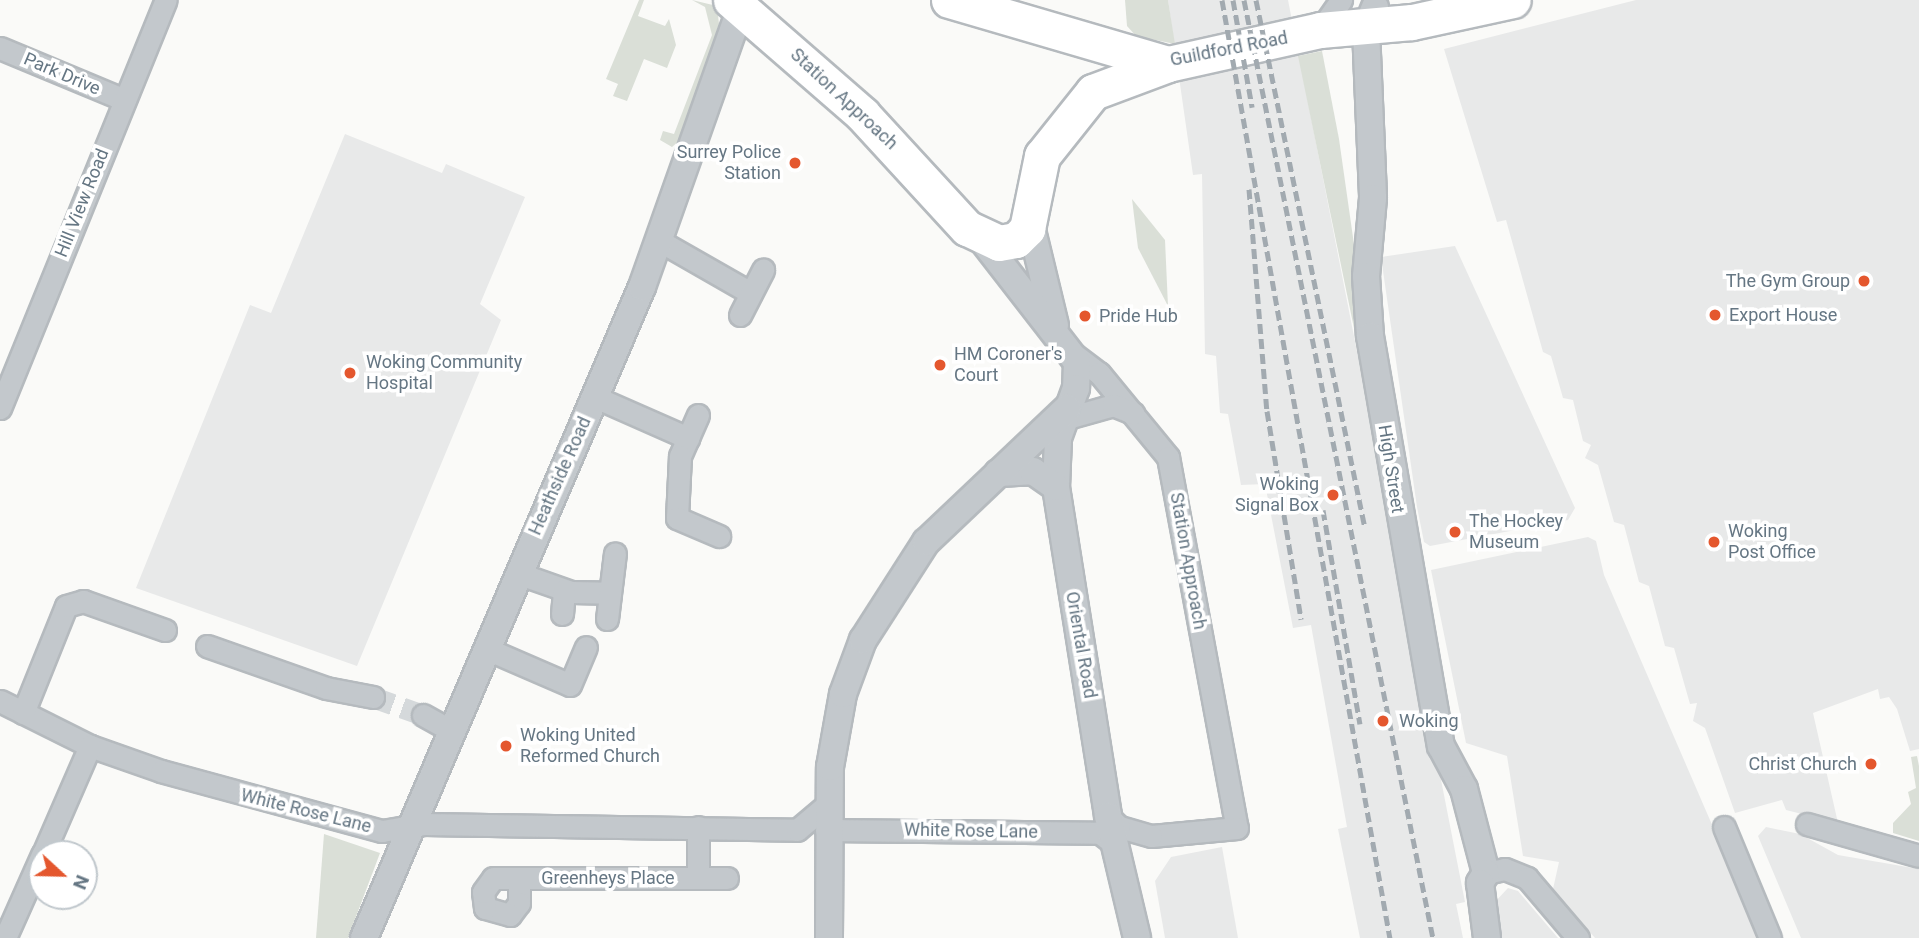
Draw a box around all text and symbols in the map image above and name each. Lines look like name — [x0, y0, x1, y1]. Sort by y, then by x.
street label: Guildford Road — [1168, 27, 1290, 71]
street label: Station Approach — [786, 44, 902, 154]
street label: Park Drive — [20, 48, 104, 100]
place label: Surrey Police Station — [677, 142, 781, 184]
street label: Hill View Road — [50, 146, 114, 260]
marker: Surrey Police Station — [787, 155, 803, 171]
place label: The Gym Group — [1726, 270, 1850, 292]
marker: The Gym Group — [1856, 273, 1872, 289]
place label: Export House — [1729, 304, 1837, 326]
place label: Pride Hub — [1099, 305, 1178, 327]
marker: Export House — [1707, 307, 1723, 323]
marker: Pride Hub — [1077, 308, 1093, 324]
place label: HM Coroner's Court — [954, 344, 1063, 386]
place label: Woking Community Hospital — [366, 352, 522, 394]
marker: HM Coroner's Court — [932, 357, 948, 373]
marker: Woking Community Hospital — [340, 363, 360, 383]
street label: Heathside Road — [524, 414, 596, 538]
street label: High Street — [1373, 423, 1409, 515]
place label: Woking Signal Box — [1235, 474, 1319, 516]
marker: Woking Signal Box — [1325, 487, 1341, 503]
street label: Station Approach — [1165, 491, 1211, 631]
place label: The Hockey Museum — [1469, 511, 1563, 554]
place label: Woking Post Office — [1728, 521, 1816, 564]
marker: The Hockey Museum — [1447, 524, 1463, 540]
marker: Woking Post Office — [1706, 534, 1722, 550]
street label: Oriental Road — [1061, 590, 1101, 700]
place label: Woking — [1399, 710, 1459, 732]
marker: Woking — [1373, 711, 1393, 731]
place label: Woking United Reformed Church — [520, 725, 660, 768]
marker: Woking United Reformed Church — [498, 738, 514, 754]
place label: Christ Church — [1748, 753, 1857, 775]
marker: Christ Church — [1863, 756, 1879, 772]
street label: White Rose Lane — [238, 784, 374, 838]
street label: White Rose Lane — [904, 819, 1038, 843]
north arrow — [28, 840, 98, 910]
street label: Greenheys Place — [541, 867, 675, 889]
text: N — [68, 872, 94, 893]

